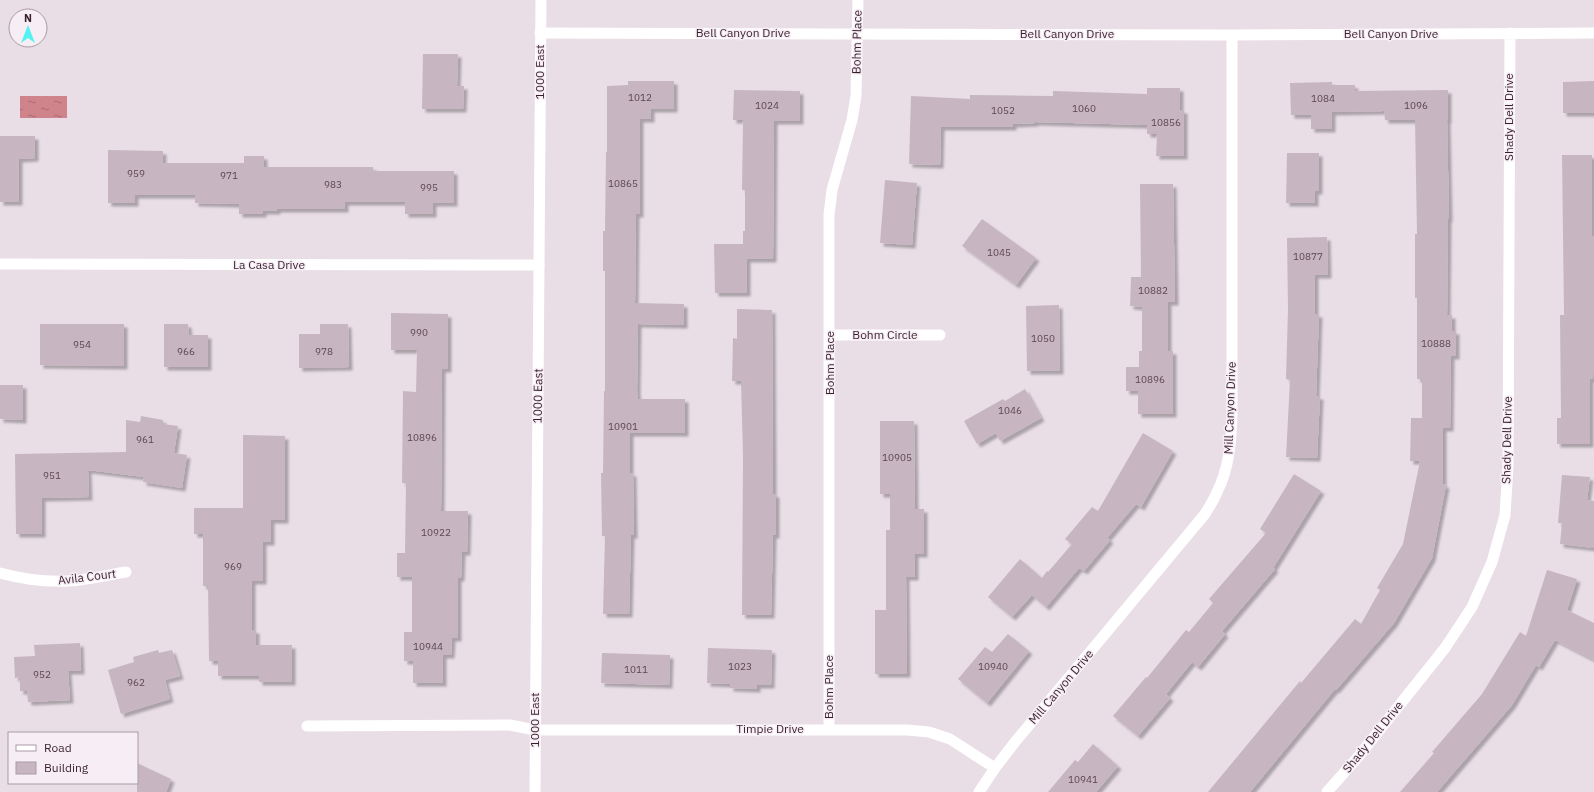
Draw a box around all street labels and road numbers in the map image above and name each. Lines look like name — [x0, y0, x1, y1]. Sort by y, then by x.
street label: Bohm Place — [848, 9, 865, 74]
street label: Bell Canyon Drive — [696, 25, 791, 40]
street label: Bell Canyon Drive — [1020, 26, 1115, 41]
street label: Bell Canyon Drive — [1344, 26, 1439, 41]
street label: 1000 East — [532, 44, 547, 100]
street label: Shady Dell Drive — [1501, 73, 1516, 161]
street label: La Casa Drive — [233, 257, 305, 272]
street label: Bohm Circle — [852, 327, 918, 342]
street label: Bohm Place — [822, 331, 837, 395]
street label: Mill Canyon Drive — [1220, 361, 1239, 455]
street label: 1000 East — [530, 368, 545, 424]
street label: Shady Dell Drive — [1498, 396, 1515, 484]
street label: Avila Court — [57, 565, 117, 588]
street label: Mill Canyon Drive — [1025, 646, 1096, 727]
street label: Bohm Place — [821, 655, 836, 719]
street label: 1000 East — [527, 692, 542, 748]
street label: Shady Dell Drive — [1339, 698, 1406, 776]
street label: Timpie Drive — [736, 721, 804, 736]

